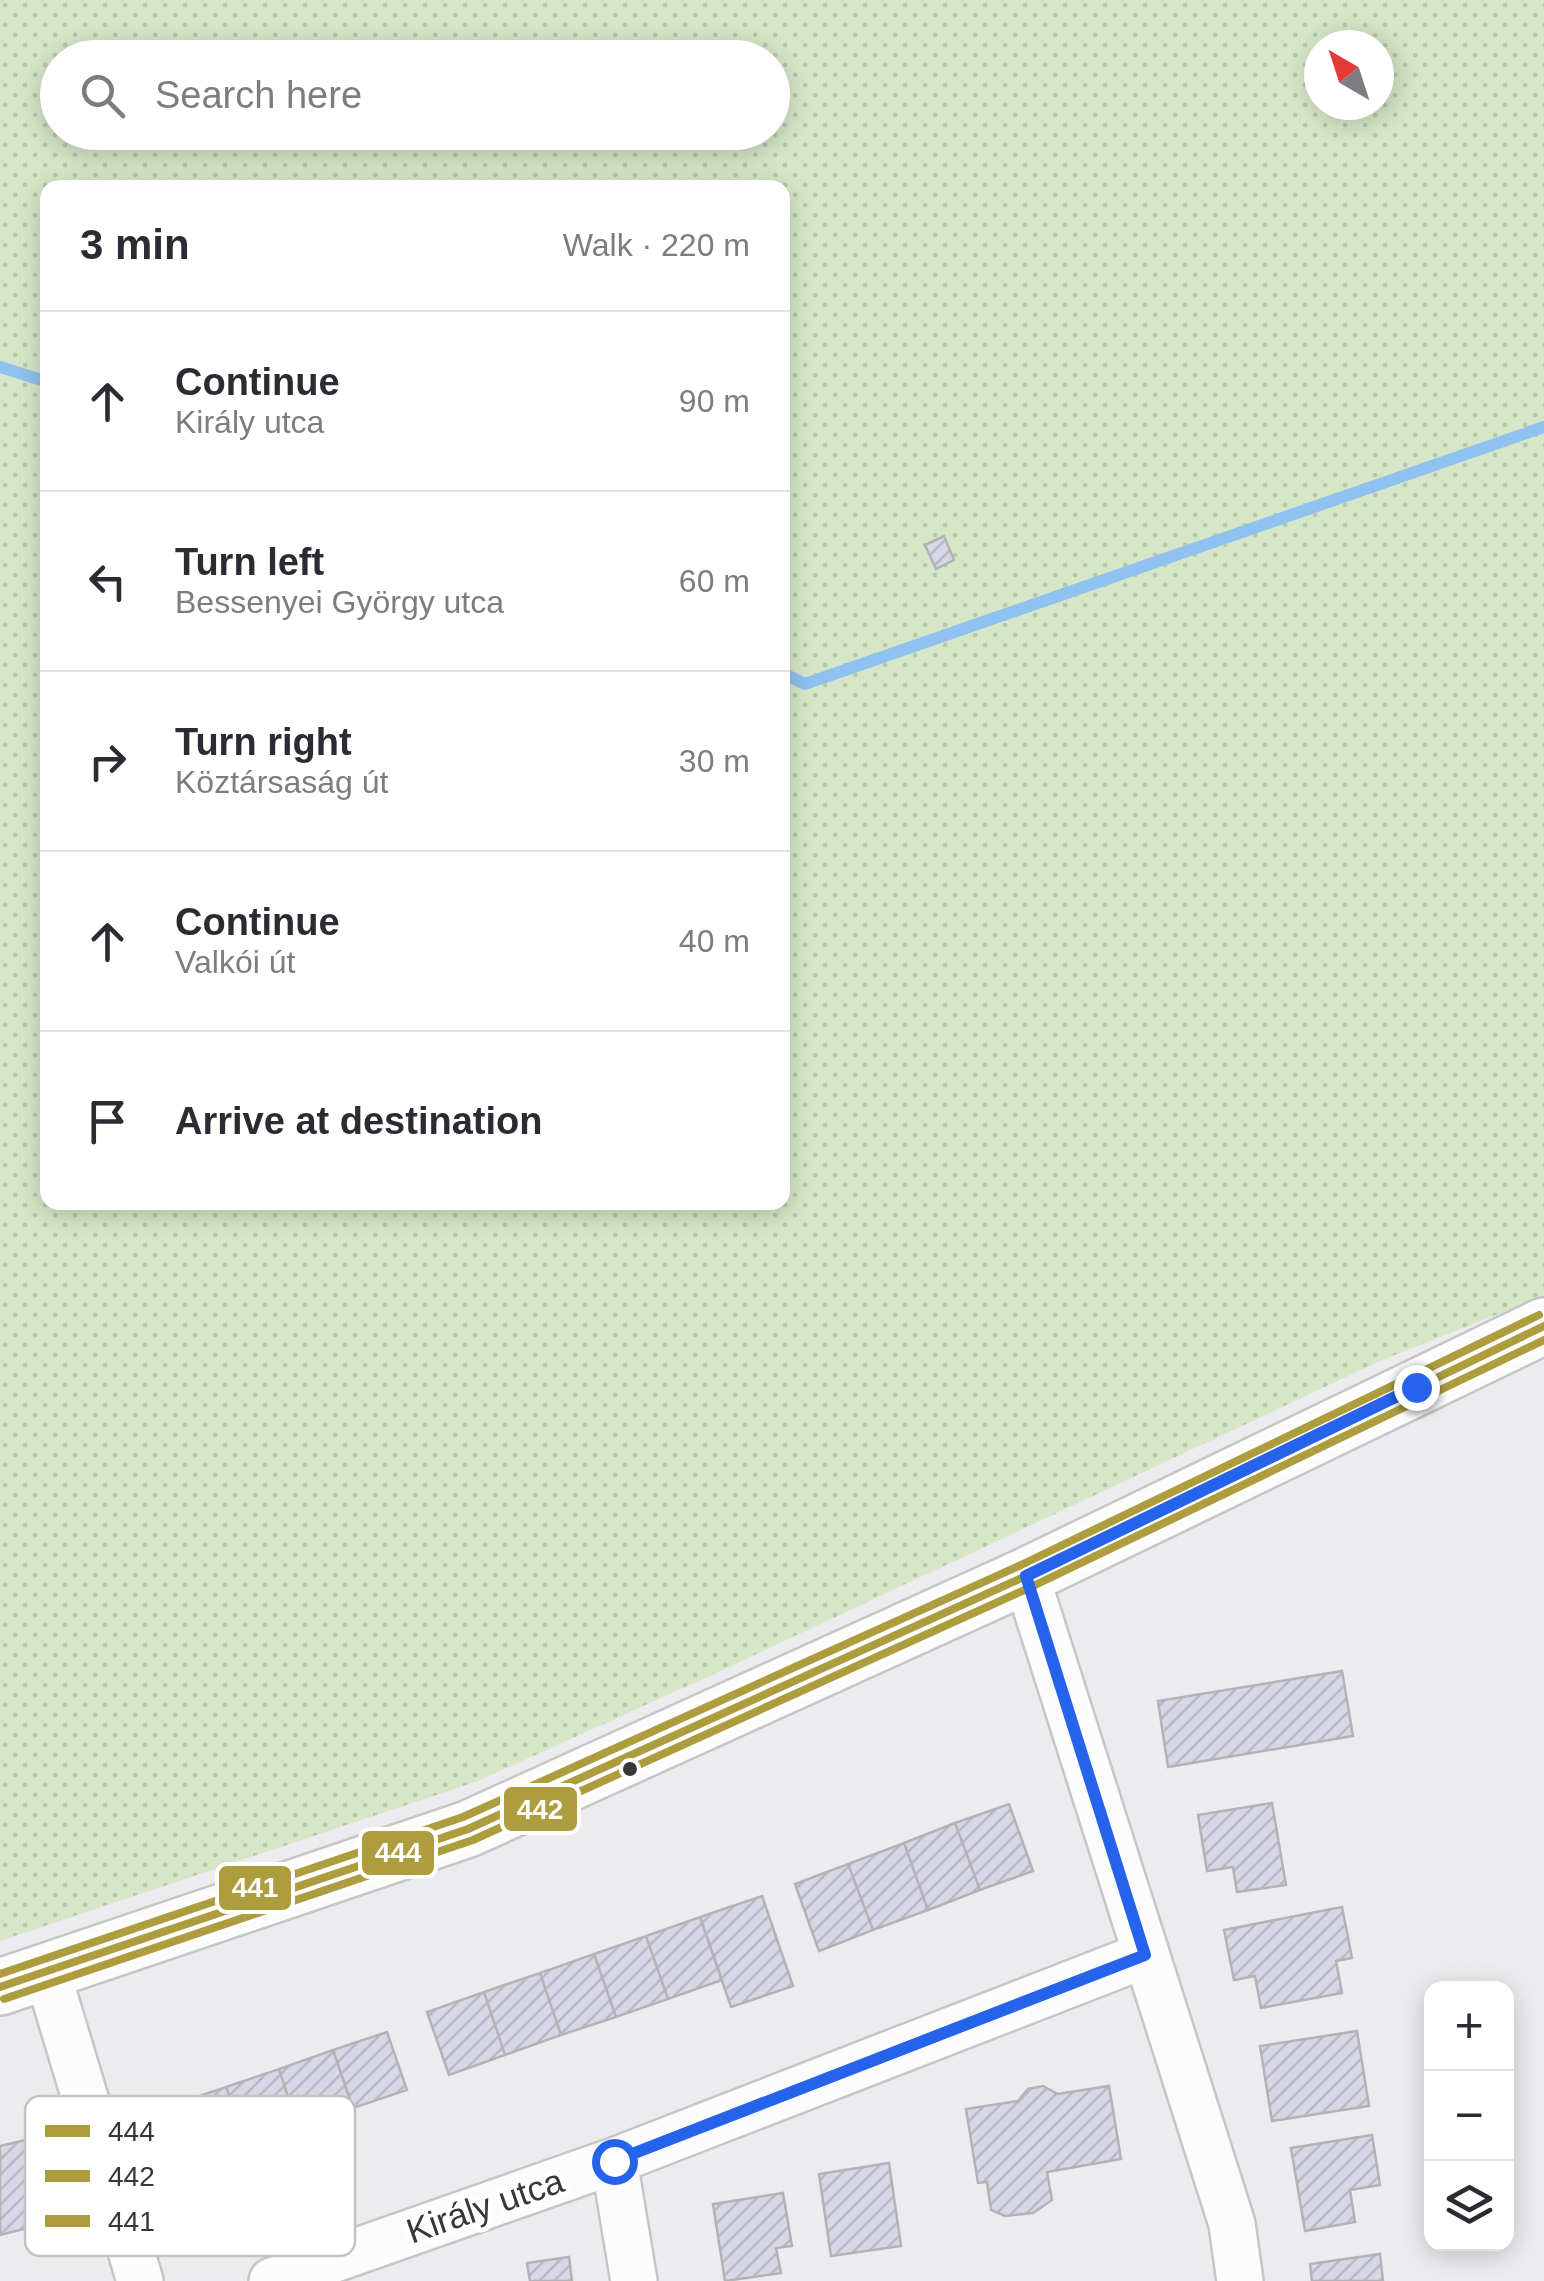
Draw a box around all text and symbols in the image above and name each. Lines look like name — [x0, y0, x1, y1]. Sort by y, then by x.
north arrow — [1304, 30, 1394, 120]
search box — [40, 40, 790, 150]
icon: search — [75, 68, 130, 123]
text: Search here — [155, 74, 362, 116]
text: 3 min — [80, 221, 190, 268]
text: Walk · 220 m — [563, 227, 750, 263]
text: Continue — [175, 361, 340, 403]
icon: ahead — [80, 374, 135, 429]
text: 90 m — [679, 383, 750, 419]
text: Király utca — [175, 404, 324, 440]
text: Turn left — [175, 541, 324, 583]
icon: left — [80, 554, 135, 609]
text: 60 m — [679, 563, 750, 599]
text: Bessenyei György utca — [175, 584, 504, 620]
text: Turn right — [175, 721, 352, 763]
icon: right — [80, 734, 135, 789]
text: 30 m — [679, 743, 750, 779]
text: Köztársaság út — [175, 764, 388, 800]
text: Continue — [175, 901, 340, 943]
icon: ahead — [80, 914, 135, 969]
text: 40 m — [679, 923, 750, 959]
text: Valkói út — [175, 944, 295, 980]
icon: arrive — [80, 1094, 135, 1149]
text: Arrive at destination — [175, 1100, 542, 1142]
route end — [1394, 1365, 1440, 1411]
unlabelled marker — [620, 1759, 640, 1779]
line badge: 442 — [502, 1785, 579, 1833]
text: 442 — [517, 1794, 563, 1825]
line badge: 444 — [360, 1829, 436, 1877]
text: 444 — [375, 1837, 422, 1868]
line badge: 441 — [217, 1864, 293, 1912]
text: 441 — [232, 1872, 278, 1903]
map controls — [1424, 1981, 1514, 2251]
button: + — [1424, 1981, 1514, 2071]
button: − — [1424, 2071, 1514, 2161]
legend — [25, 2096, 355, 2256]
text: 444 — [108, 2116, 155, 2147]
route start — [592, 2139, 638, 2185]
street label: Király utca — [401, 2160, 569, 2251]
text: 442 — [108, 2161, 155, 2192]
button: layers — [1424, 2161, 1514, 2251]
text: 441 — [108, 2206, 155, 2237]

